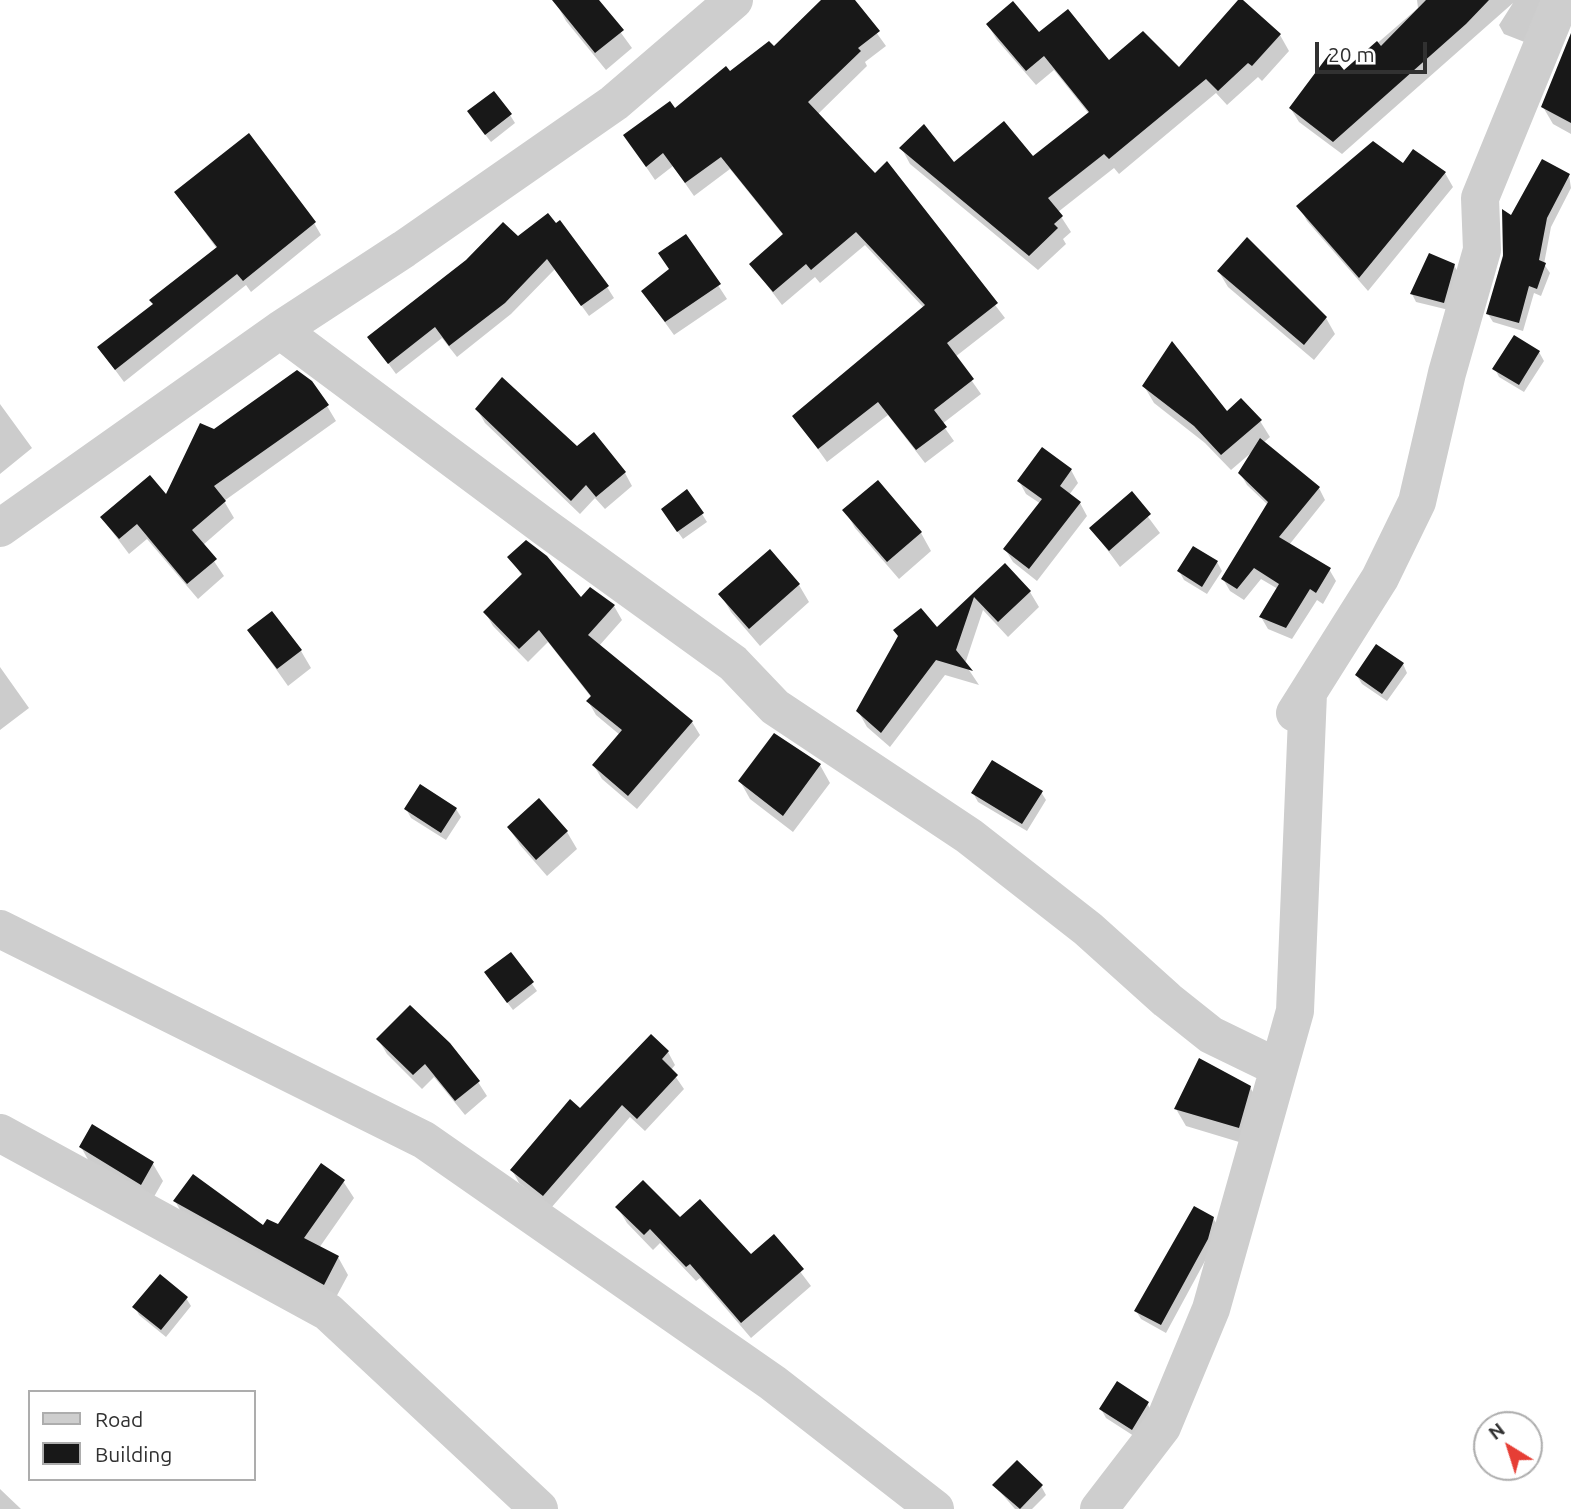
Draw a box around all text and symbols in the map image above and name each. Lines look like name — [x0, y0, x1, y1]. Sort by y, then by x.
scale bar — [1319, 28, 1431, 72]
text: 20 m — [1328, 42, 1375, 66]
legend — [28, 1390, 256, 1481]
text: Road — [95, 1407, 143, 1431]
north arrow — [1473, 1411, 1543, 1481]
text: N — [1484, 1418, 1509, 1444]
text: Building — [95, 1442, 172, 1466]

